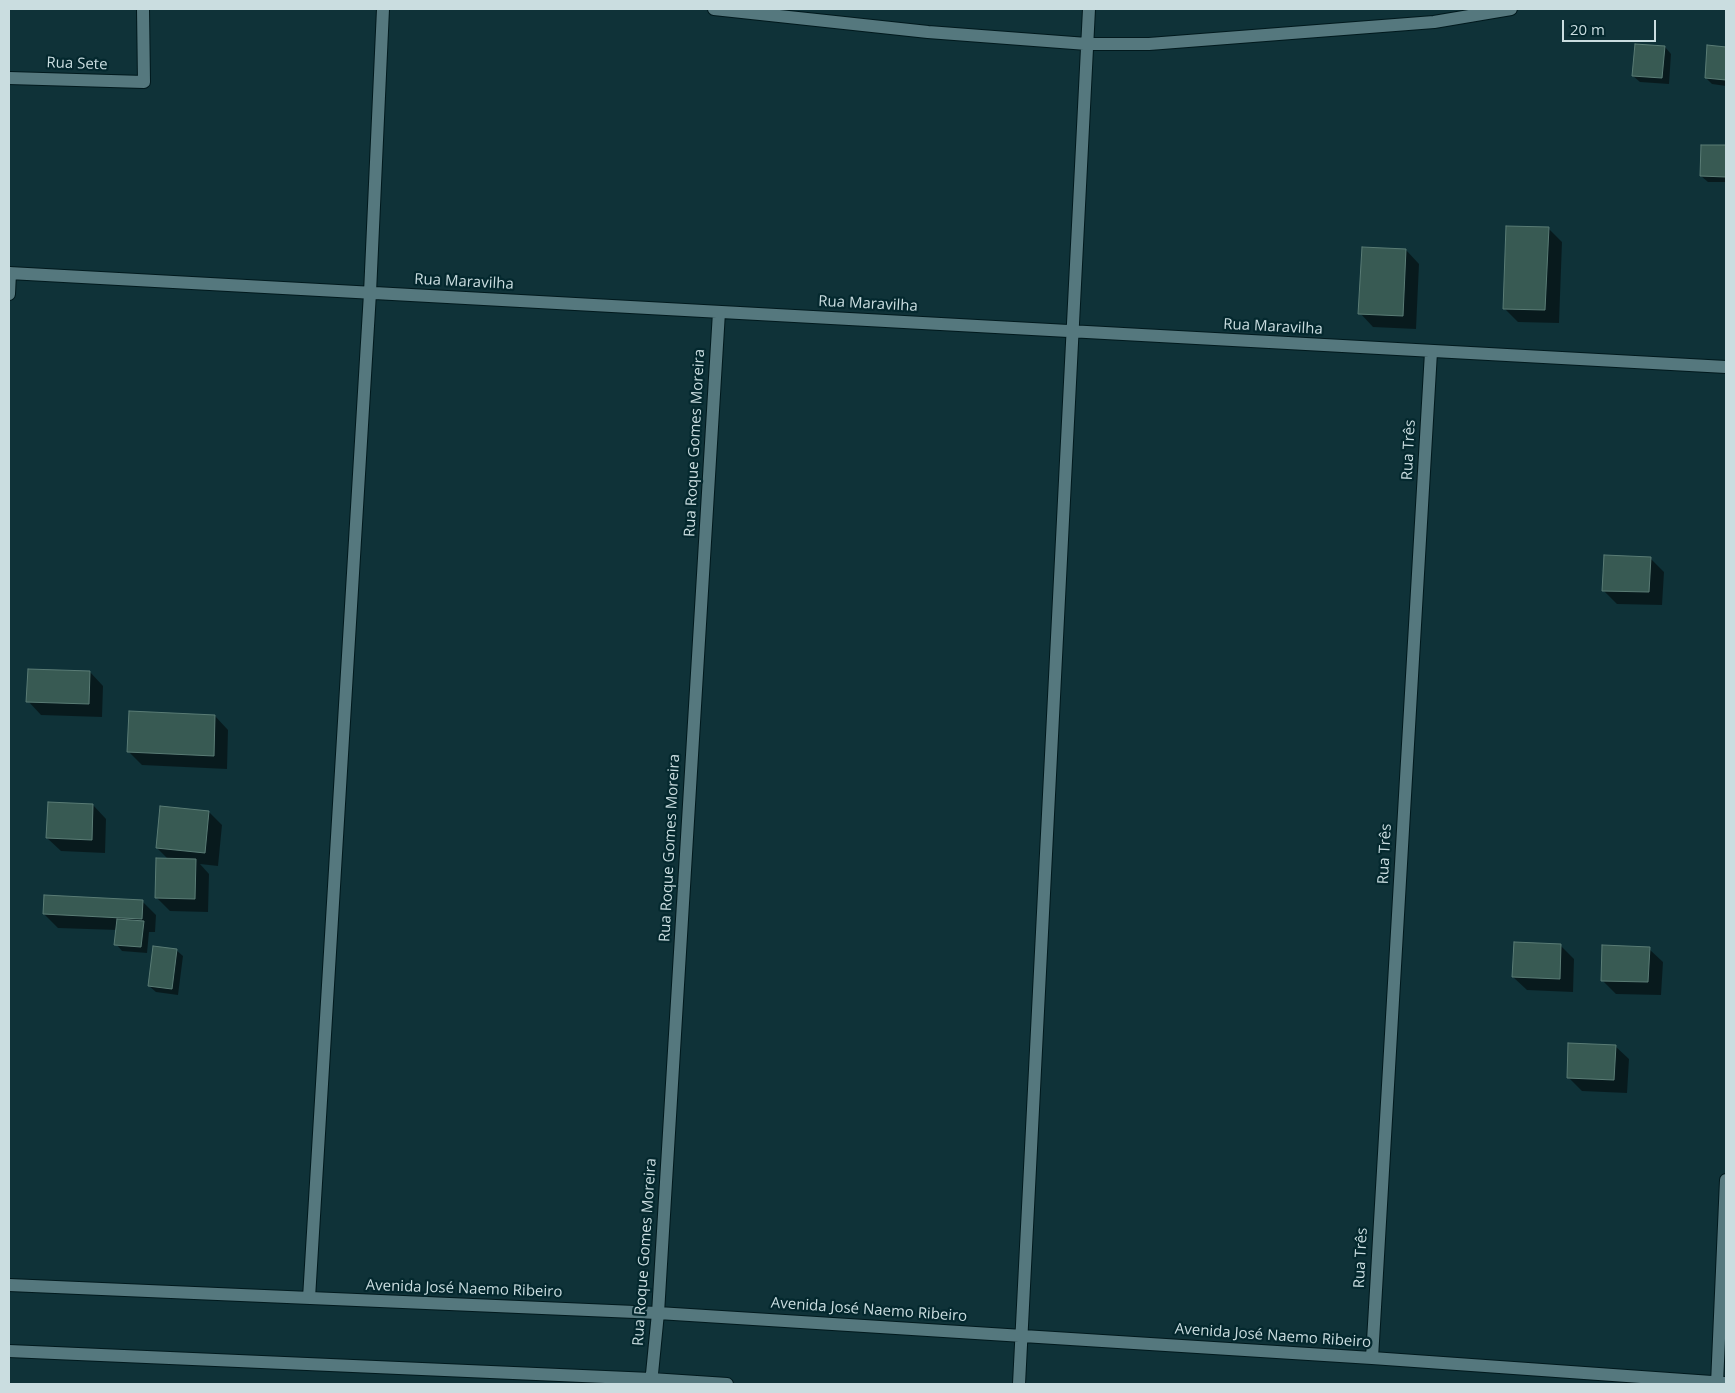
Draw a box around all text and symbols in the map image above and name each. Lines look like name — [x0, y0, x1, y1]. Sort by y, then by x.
scale bar — [1565, 10, 1659, 42]
text: 20 m — [1570, 19, 1605, 39]
street label: Rua Sete — [46, 54, 108, 74]
street label: Rua Maravilha — [414, 270, 514, 294]
street label: Rua Maravilha — [818, 292, 918, 316]
street label: Rua Maravilha — [1223, 315, 1323, 339]
street label: Rua Roque Gomes Moreira — [681, 349, 709, 537]
street label: Rua Três — [1398, 419, 1420, 481]
street label: Rua Roque Gomes Moreira — [656, 754, 684, 942]
street label: Rua Três — [1374, 823, 1396, 885]
street label: Rua Roque Gomes Moreira — [629, 1157, 661, 1347]
street label: Rua Três — [1350, 1227, 1372, 1289]
street label: Avenida José Naemo Ribeiro — [365, 1277, 563, 1301]
street label: Avenida José Naemo Ribeiro — [770, 1294, 968, 1326]
street label: Avenida José Naemo Ribeiro — [1174, 1320, 1372, 1352]

